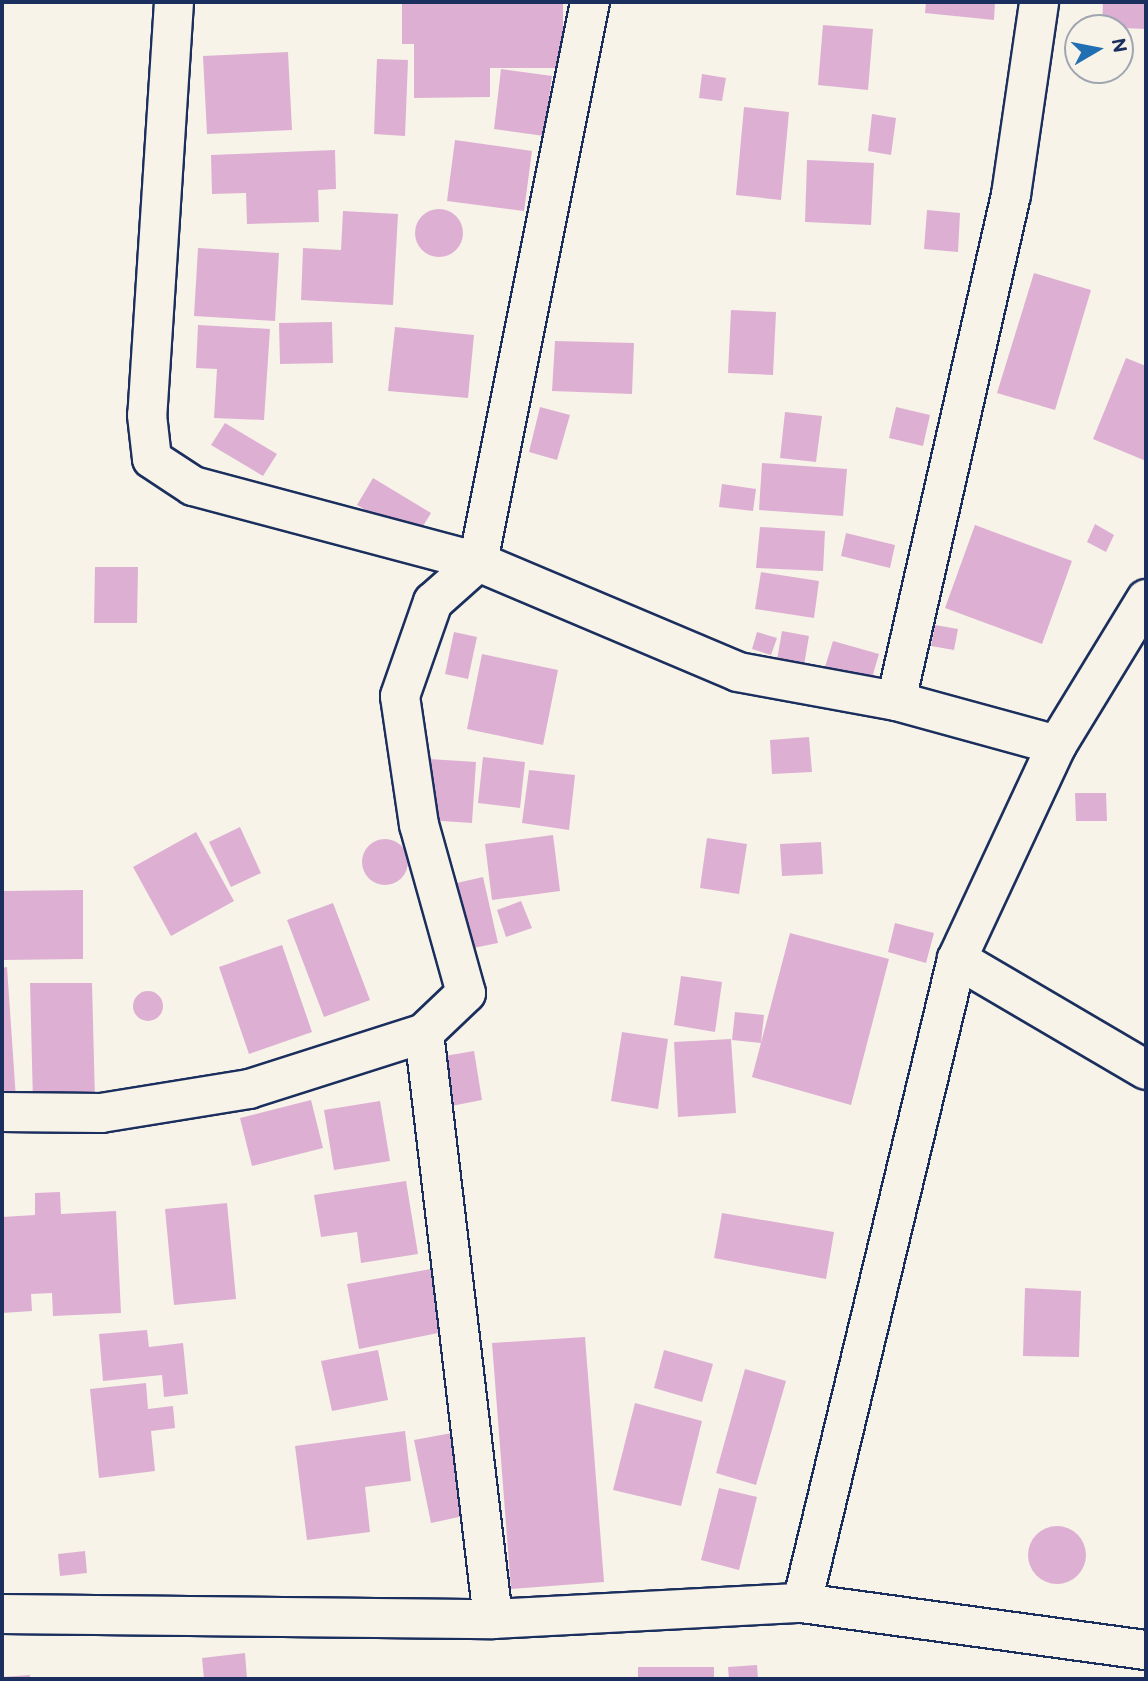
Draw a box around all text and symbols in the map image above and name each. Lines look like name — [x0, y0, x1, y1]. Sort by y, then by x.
north arrow — [1064, 14, 1134, 84]
text: N — [1106, 37, 1131, 55]

